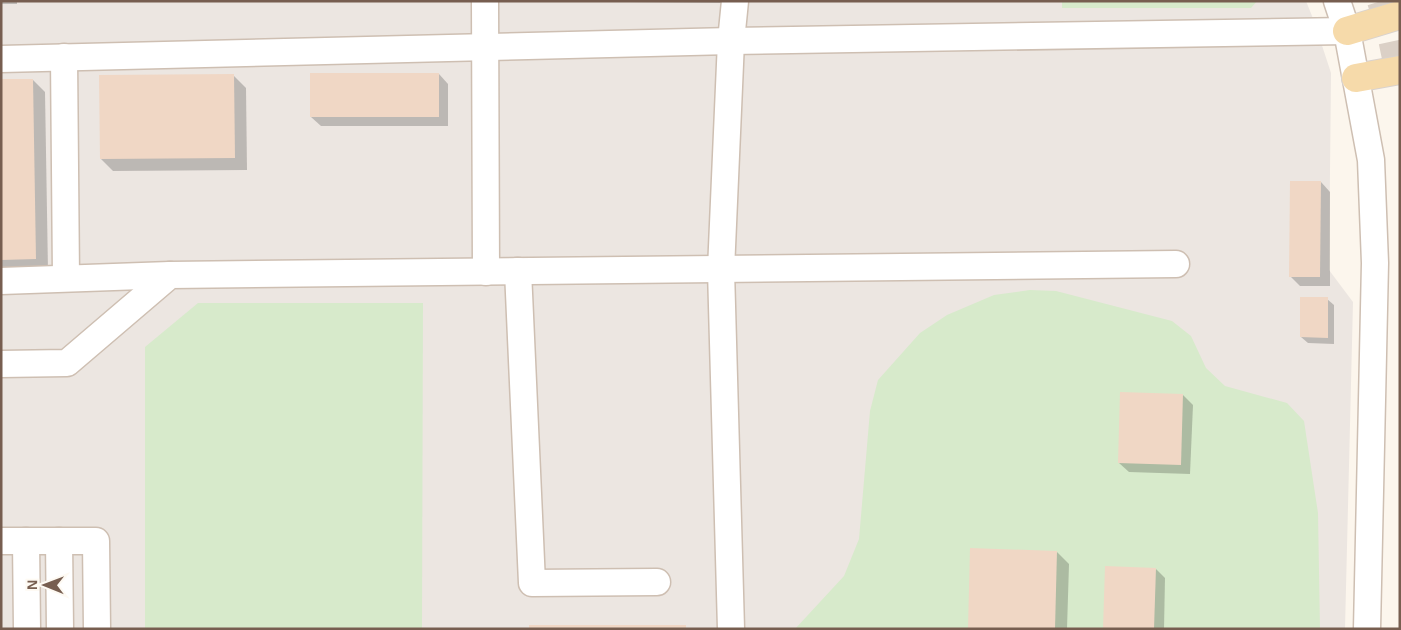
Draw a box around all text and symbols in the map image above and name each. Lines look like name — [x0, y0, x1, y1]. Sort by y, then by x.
north arrow — [20, 560, 70, 610]
text: N — [24, 580, 40, 590]

